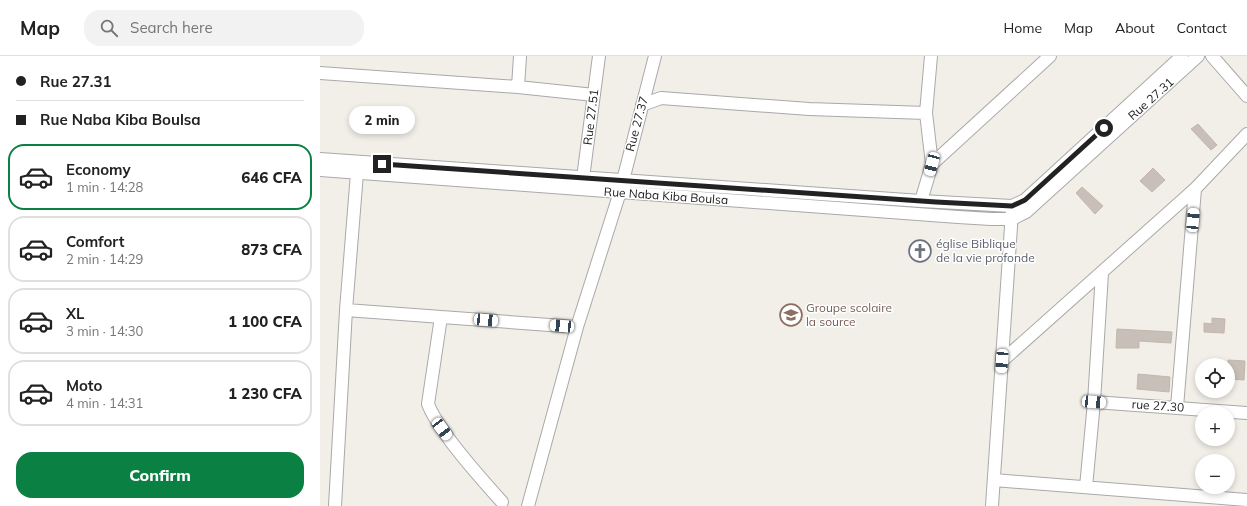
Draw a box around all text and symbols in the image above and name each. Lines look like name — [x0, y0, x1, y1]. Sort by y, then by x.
search box — [84, 10, 364, 46]
text: Map — [20, 16, 60, 40]
icon: search — [98, 17, 120, 39]
text: Search here — [130, 18, 213, 37]
text: Home — [1003, 19, 1042, 37]
text: Map — [1064, 19, 1093, 37]
text: About — [1115, 19, 1155, 37]
text: Contact — [1177, 19, 1227, 37]
text: Rue 27.31 — [40, 72, 112, 91]
street label: Rue 27.31 — [1125, 74, 1177, 123]
street label: Rue 27.51 — [580, 88, 601, 146]
street label: Rue 27.37 — [622, 95, 651, 153]
callout: 2 min — [349, 106, 415, 134]
text: Rue Naba Kiba Boulsa — [40, 110, 201, 129]
text: 2 min — [365, 112, 399, 128]
route start — [1095, 119, 1113, 137]
car — [923, 151, 941, 177]
route end — [373, 155, 391, 173]
icon: car — [18, 159, 54, 195]
text: Economy — [66, 160, 131, 179]
text: 646 CFA — [241, 168, 302, 187]
text: 1 min · 14:28 — [66, 179, 143, 195]
street label: Rue Naba Kiba Boulsa — [603, 184, 729, 207]
car — [1186, 208, 1200, 232]
icon: car — [18, 231, 54, 267]
text: Comfort — [66, 232, 124, 251]
place label: église Biblique de la vie profonde — [936, 236, 1035, 265]
church icon: église Biblique de la vie profonde — [907, 238, 933, 264]
text: 873 CFA — [241, 240, 302, 259]
text: 2 min · 14:29 — [66, 251, 143, 267]
place label: Groupe scolaire la source — [806, 300, 892, 329]
school or university icon: Groupe scolaire la source — [778, 302, 804, 328]
icon: car — [18, 303, 54, 339]
text: XL — [66, 304, 84, 323]
text: 1 100 CFA — [228, 312, 302, 331]
car — [474, 313, 498, 327]
car — [550, 319, 574, 333]
text: 3 min · 14:30 — [66, 323, 143, 339]
car — [995, 349, 1009, 373]
map controls — [1195, 358, 1235, 494]
button: locate — [1195, 358, 1235, 398]
icon: car — [18, 375, 54, 411]
text: Moto — [66, 376, 102, 395]
text: 1 230 CFA — [228, 384, 302, 403]
text: 4 min · 14:31 — [66, 395, 143, 411]
car — [1082, 395, 1106, 409]
street label: rue 27.30 — [1131, 396, 1185, 415]
button: + — [1195, 406, 1235, 446]
car — [430, 416, 454, 442]
button: Confirm — [16, 452, 304, 498]
button: − — [1195, 454, 1235, 494]

